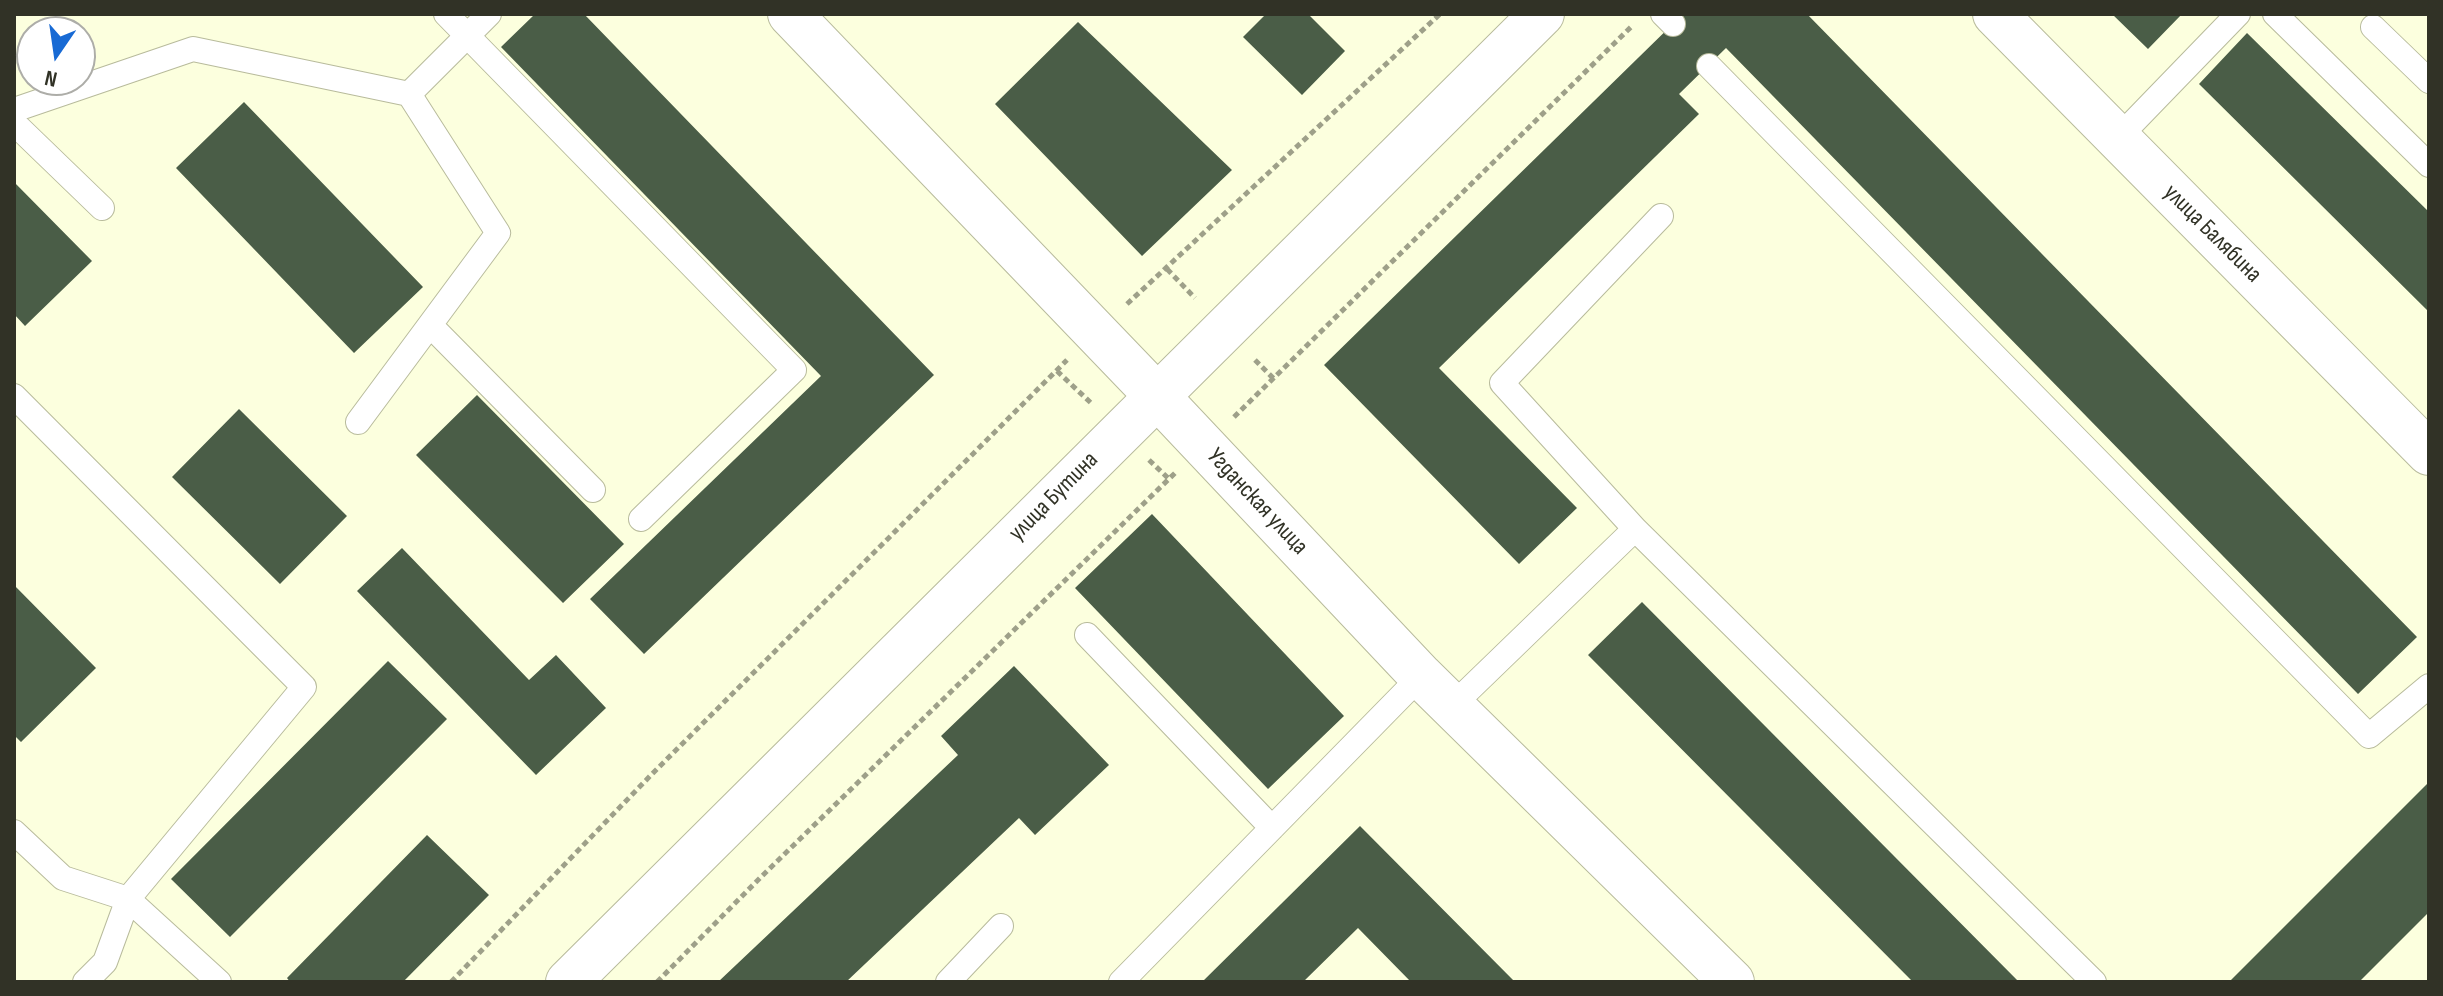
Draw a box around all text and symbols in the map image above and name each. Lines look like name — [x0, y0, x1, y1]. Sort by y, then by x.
north arrow — [16, 16, 96, 96]
text: N — [42, 63, 60, 92]
street label: улица Балябина — [2157, 179, 2267, 289]
street label: Угданская улица — [1200, 443, 1314, 561]
street label: улица Бутина — [1003, 446, 1105, 548]

